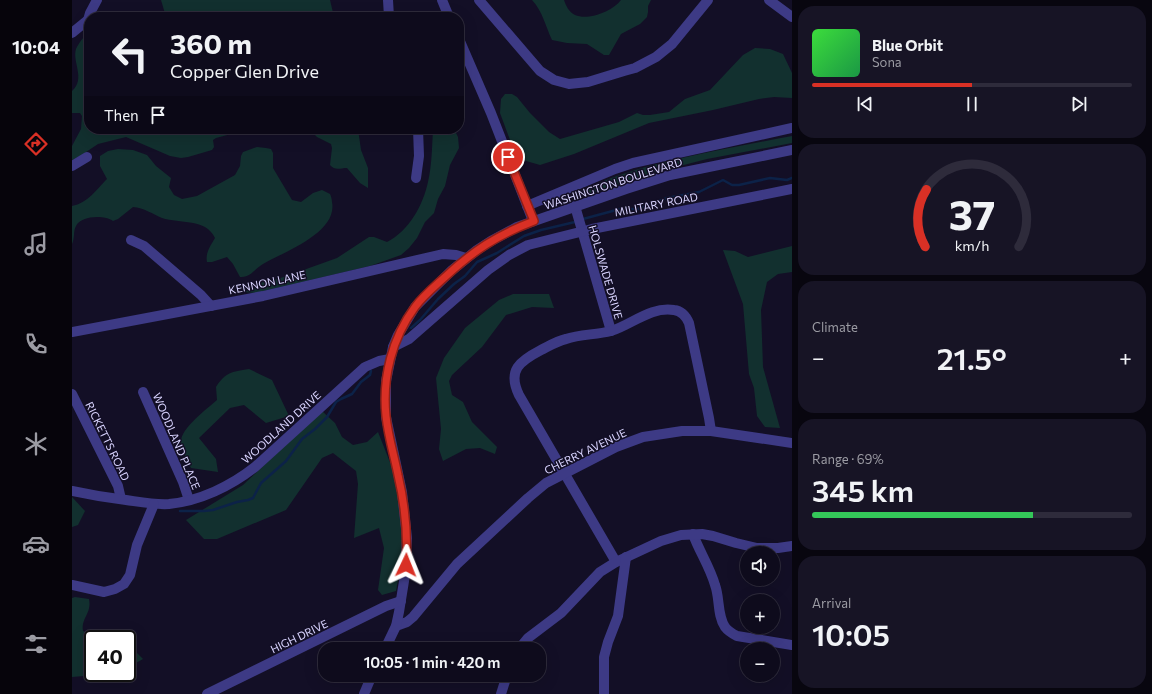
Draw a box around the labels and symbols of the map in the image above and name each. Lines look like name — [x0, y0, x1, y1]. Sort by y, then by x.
pin — [491, 140, 525, 174]
street label: WASHINGTON BOULEVARD — [542, 154, 684, 212]
street label: MILITARY ROAD — [613, 190, 699, 218]
street label: HOLSWADE DRIVE — [586, 224, 626, 320]
street label: KENNON LANE — [227, 267, 307, 297]
street label: WOODLAND DRIVE — [239, 388, 323, 466]
street label: WOODLAND PLACE — [151, 391, 203, 491]
street label: RICKETTS ROAD — [83, 399, 133, 483]
street label: CHERRY AVENUE — [542, 425, 628, 477]
position arrow — [385, 544, 427, 586]
street label: HIGH DRIVE — [268, 616, 330, 656]
speed limit sign: 40 — [84, 630, 136, 682]

